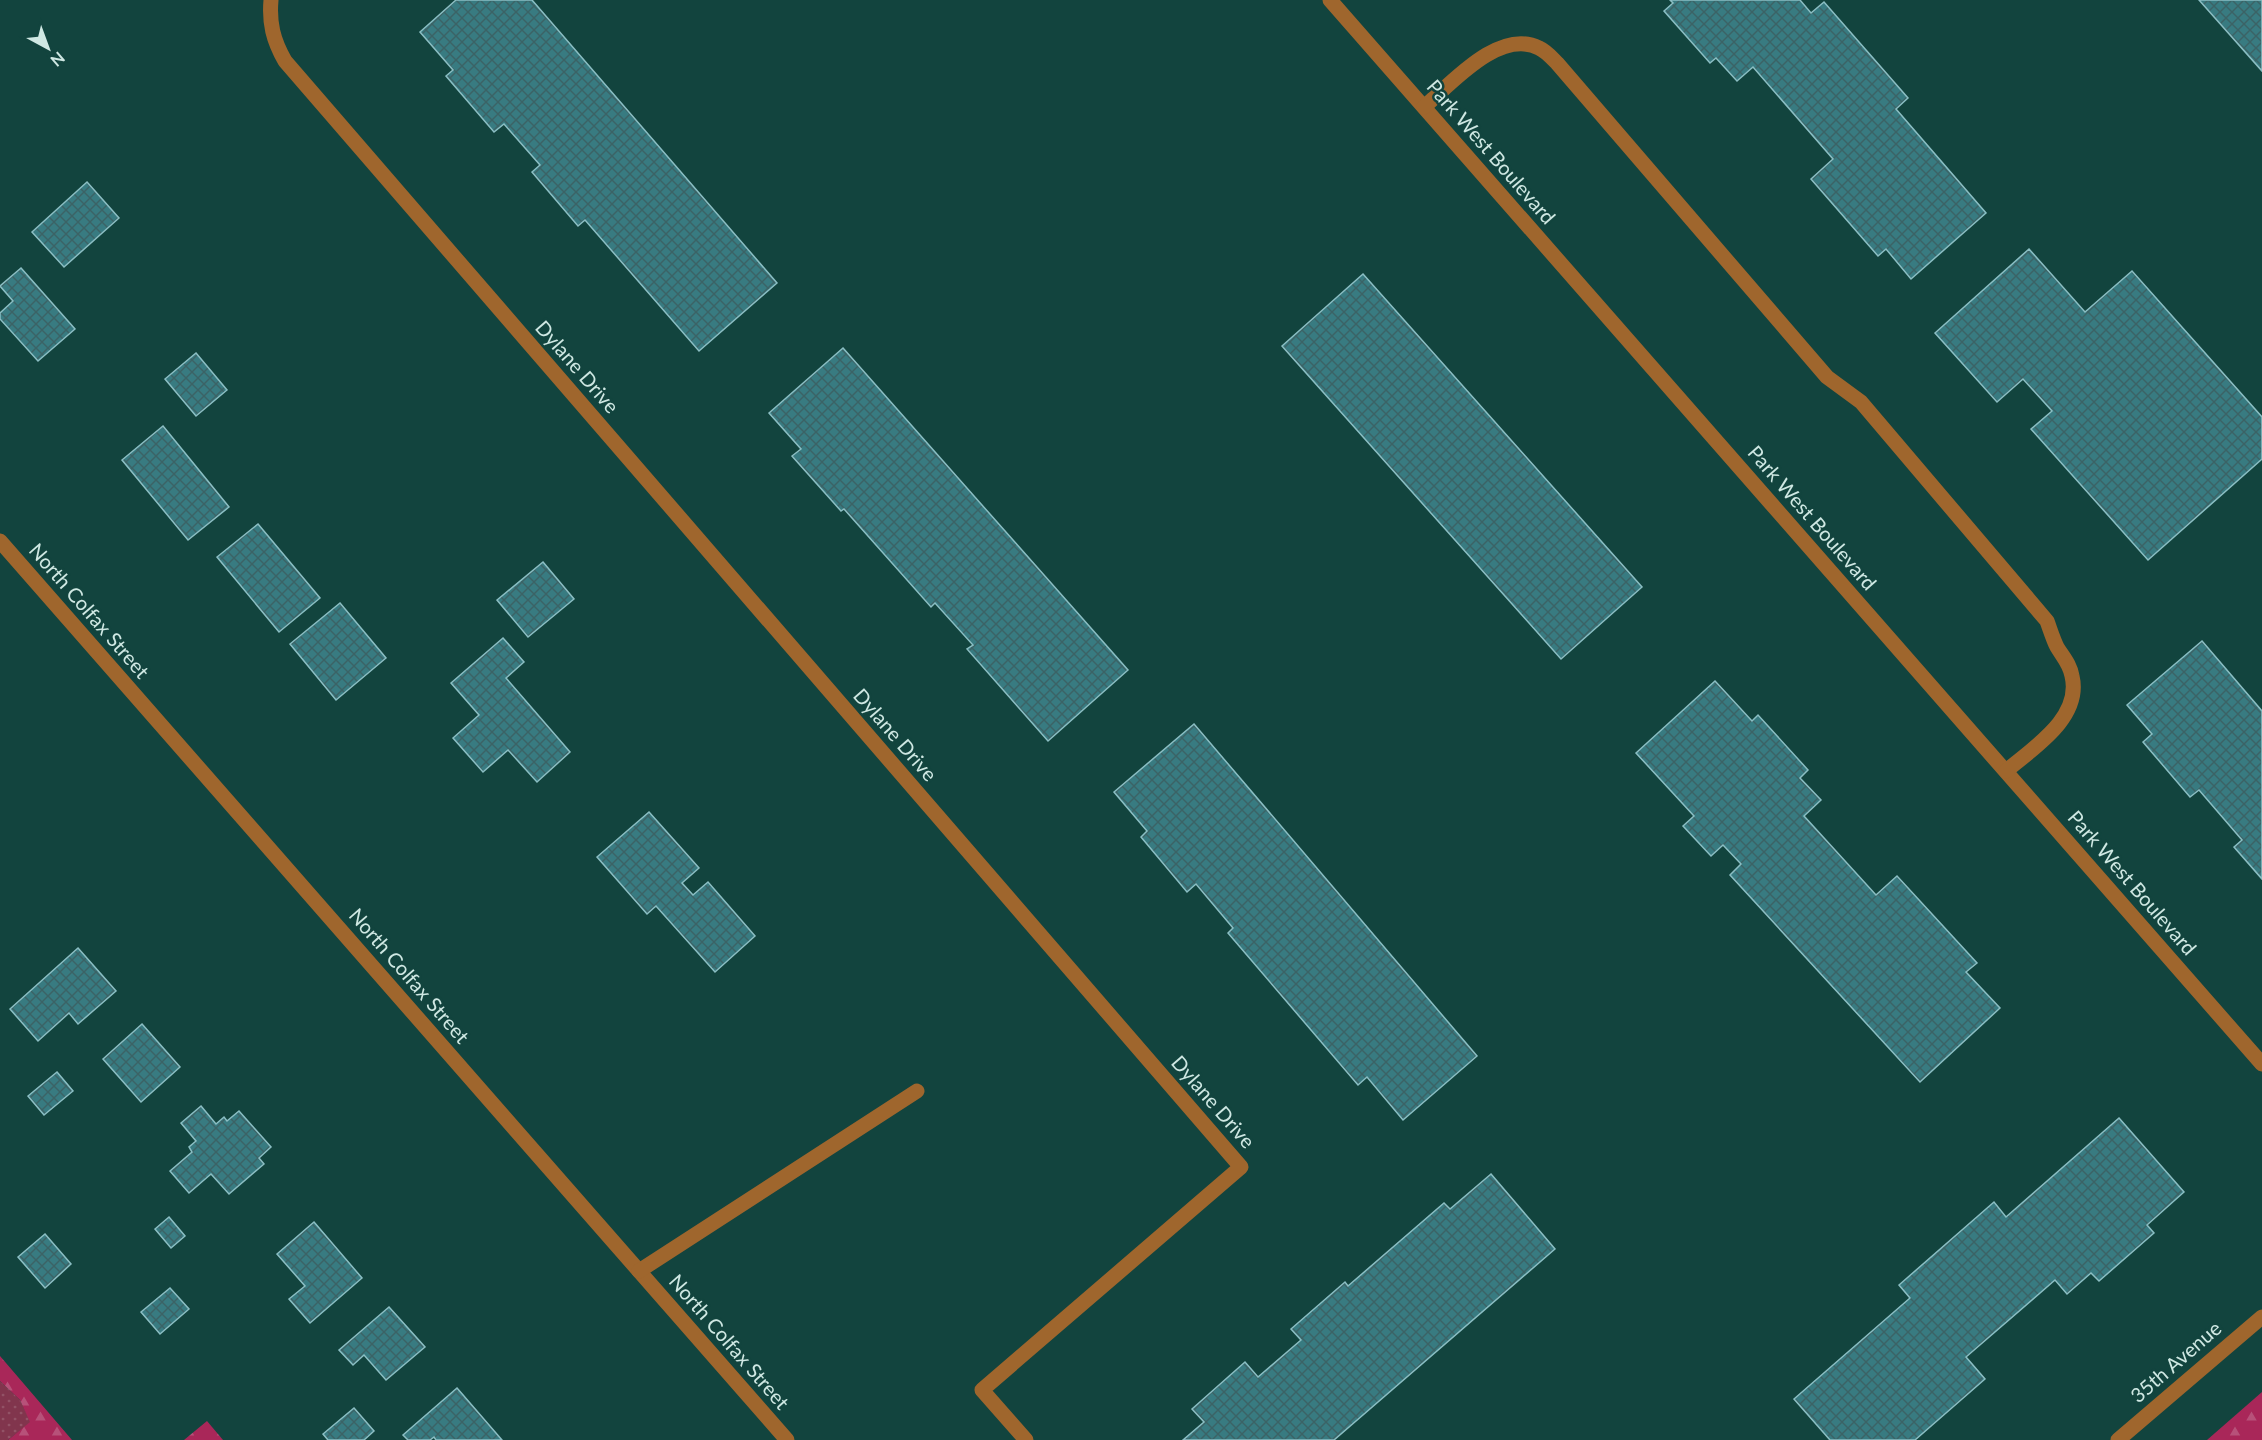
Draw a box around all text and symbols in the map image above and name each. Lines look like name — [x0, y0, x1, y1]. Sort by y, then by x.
north arrow — [18, 18, 78, 78]
text: N — [47, 48, 69, 71]
street label: Park West Boulevard — [1423, 74, 1561, 228]
street label: Dylane Drive — [531, 315, 624, 417]
street label: Park West Boulevard — [1744, 440, 1882, 594]
street label: North Colfax Street — [25, 538, 155, 683]
street label: Dylane Drive — [849, 683, 942, 785]
street label: Park West Boulevard — [2064, 805, 2202, 959]
street label: North Colfax Street — [345, 903, 475, 1048]
street label: Dylane Drive — [1167, 1050, 1260, 1152]
street label: North Colfax Street — [665, 1269, 795, 1414]
street label: 35th Avenue — [2125, 1315, 2226, 1407]

